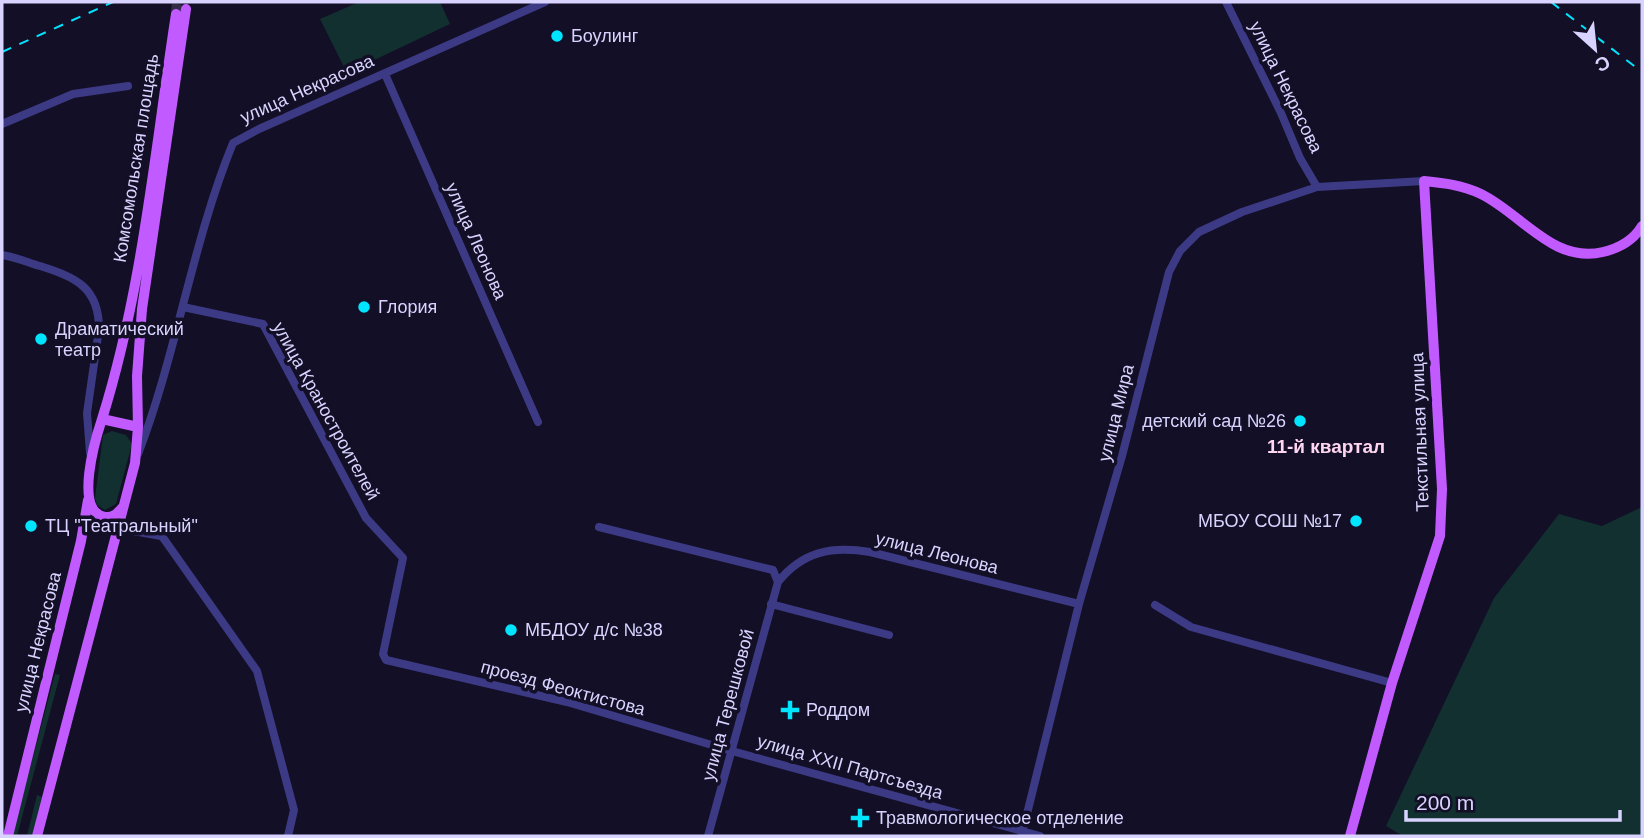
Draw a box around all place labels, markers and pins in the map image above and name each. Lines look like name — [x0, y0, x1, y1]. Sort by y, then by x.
place label: Боулинг — [571, 26, 639, 46]
marker: Боулинг — [549, 28, 565, 44]
place label: Глория — [378, 297, 437, 317]
marker: Глория — [356, 299, 372, 315]
place label: Драматический театр — [55, 319, 184, 360]
marker: Драматический театр — [33, 331, 49, 347]
place label: детский сад №26 — [1142, 411, 1286, 431]
marker: детский сад №26 — [1292, 413, 1308, 429]
place label: МБОУ СОШ №17 — [1198, 511, 1342, 531]
marker: МБОУ СОШ №17 — [1348, 513, 1364, 529]
place label: ТЦ "Театральный" — [45, 516, 198, 536]
marker: ТЦ "Театральный" — [23, 518, 39, 534]
place label: МБДОУ д/с №38 — [525, 620, 663, 640]
marker: МБДОУ д/с №38 — [503, 622, 519, 638]
marker: Роддом — [780, 700, 800, 720]
place label: Роддом — [806, 700, 870, 720]
marker: Травмологическое отделение — [850, 808, 870, 828]
place label: Травмологическое отделение — [876, 808, 1124, 828]

